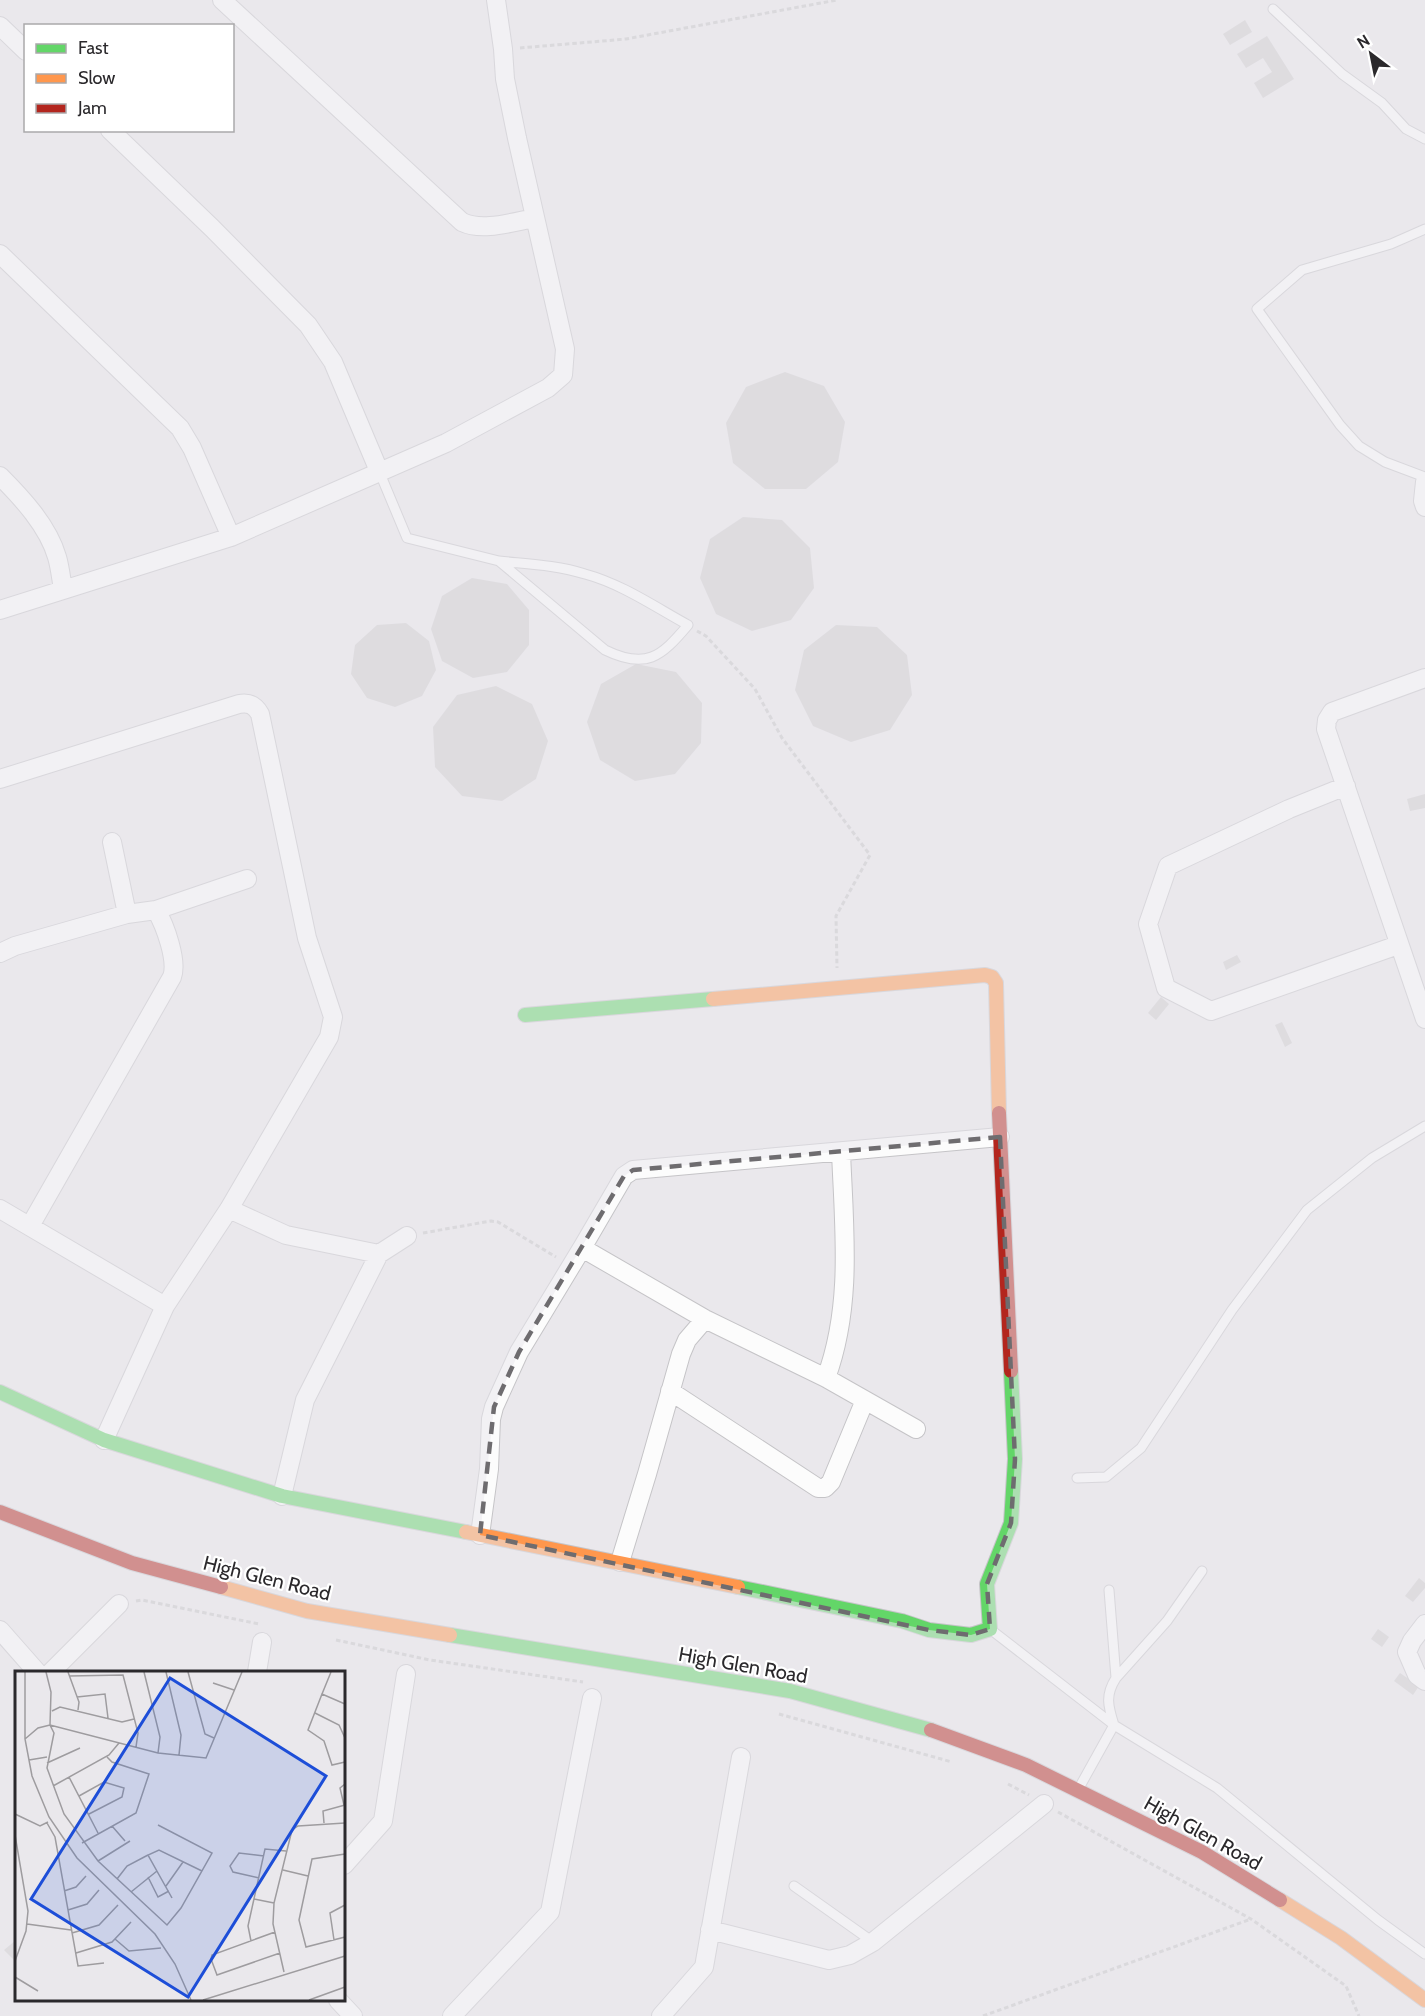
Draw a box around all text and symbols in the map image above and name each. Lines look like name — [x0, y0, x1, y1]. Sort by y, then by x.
legend — [24, 24, 234, 132]
north arrow — [1341, 24, 1401, 84]
text: N — [1353, 31, 1373, 53]
text: Fast — [78, 37, 109, 59]
text: Slow — [78, 67, 115, 89]
text: Jam — [77, 97, 107, 119]
street label: High Glen Road — [201, 1551, 333, 1605]
street label: High Glen Road — [677, 1642, 809, 1688]
inset map — [15, 1671, 345, 2001]
street label: High Glen Road — [1140, 1791, 1266, 1875]

